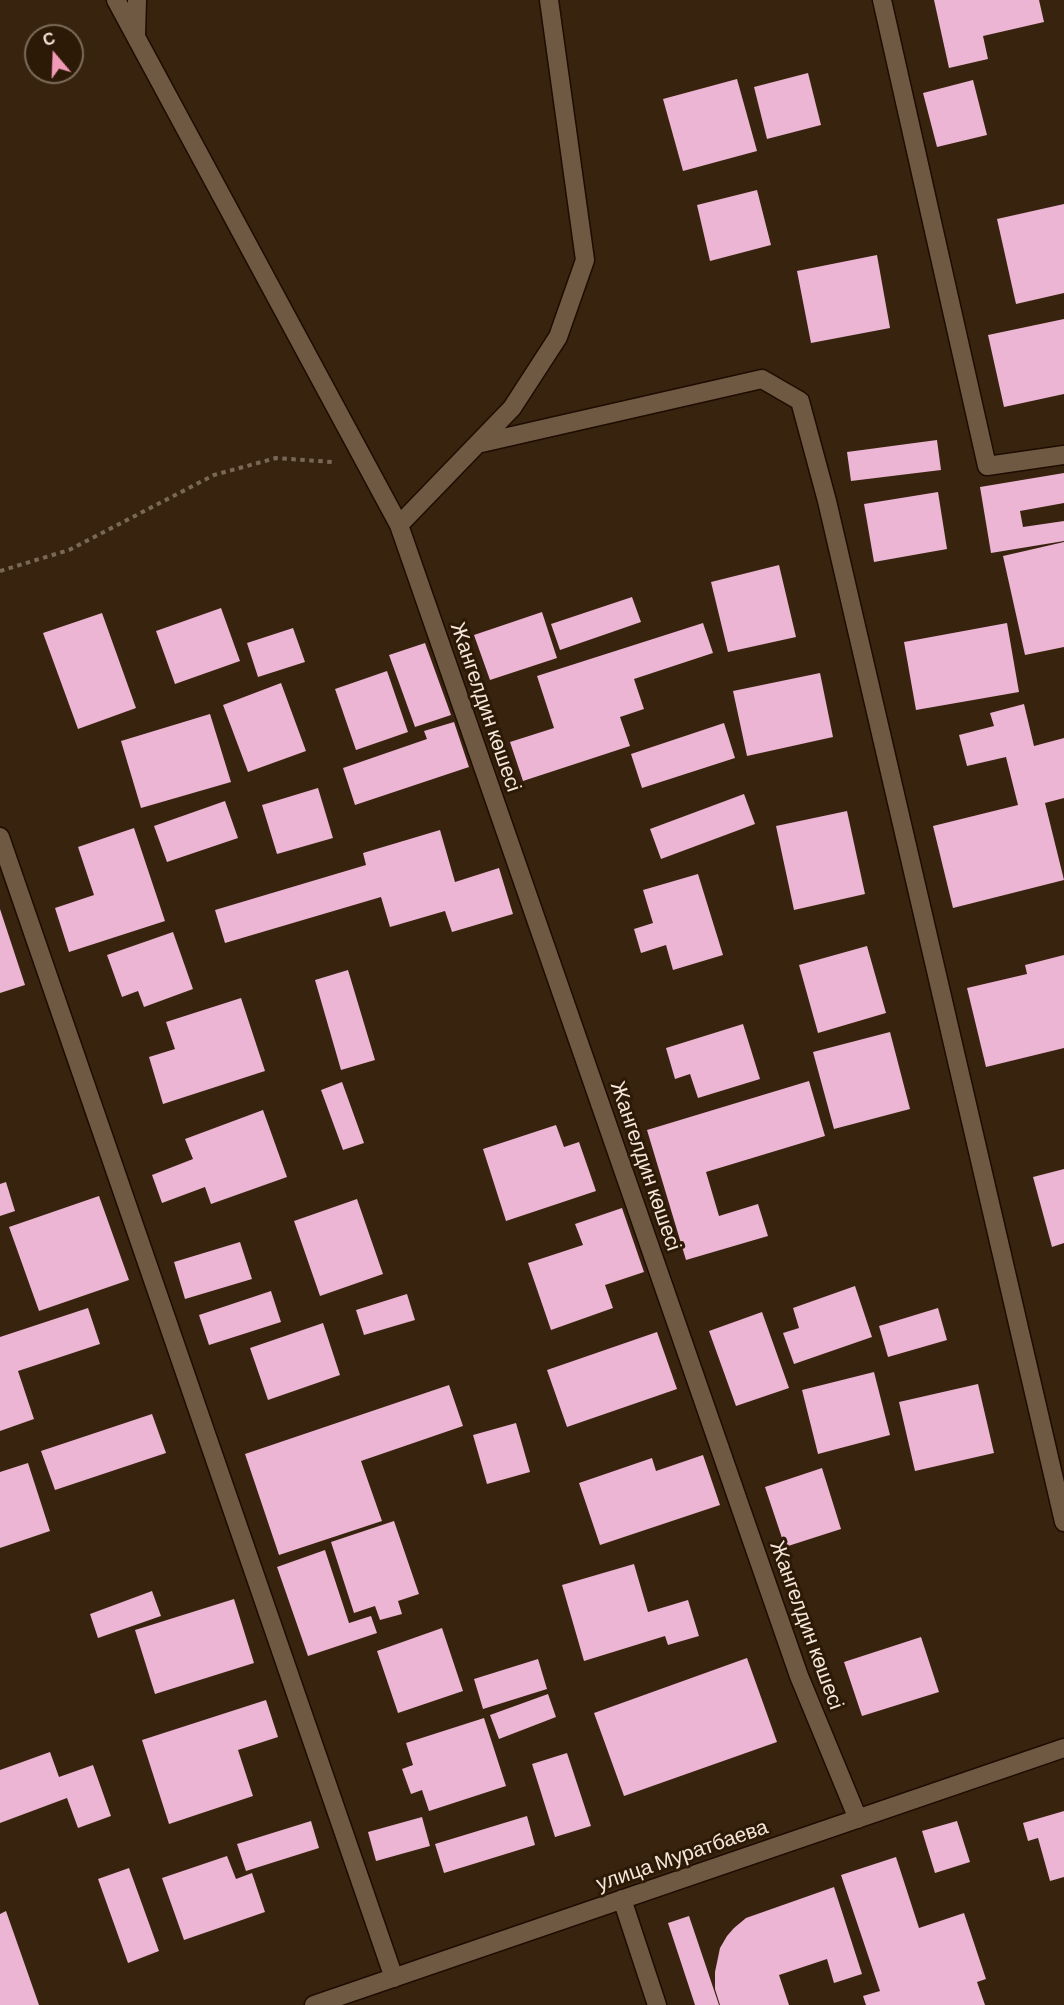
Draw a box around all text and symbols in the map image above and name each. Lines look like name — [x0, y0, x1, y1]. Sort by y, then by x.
north arrow — [24, 24, 84, 84]
text: С — [40, 28, 57, 49]
street label: Жангелдин көшесі — [445, 619, 527, 795]
street label: Жангелдин көшесі — [605, 1078, 687, 1254]
street label: Жангелдин көшесі — [765, 1537, 849, 1713]
street label: улица Муратбаева — [593, 1814, 771, 1896]

